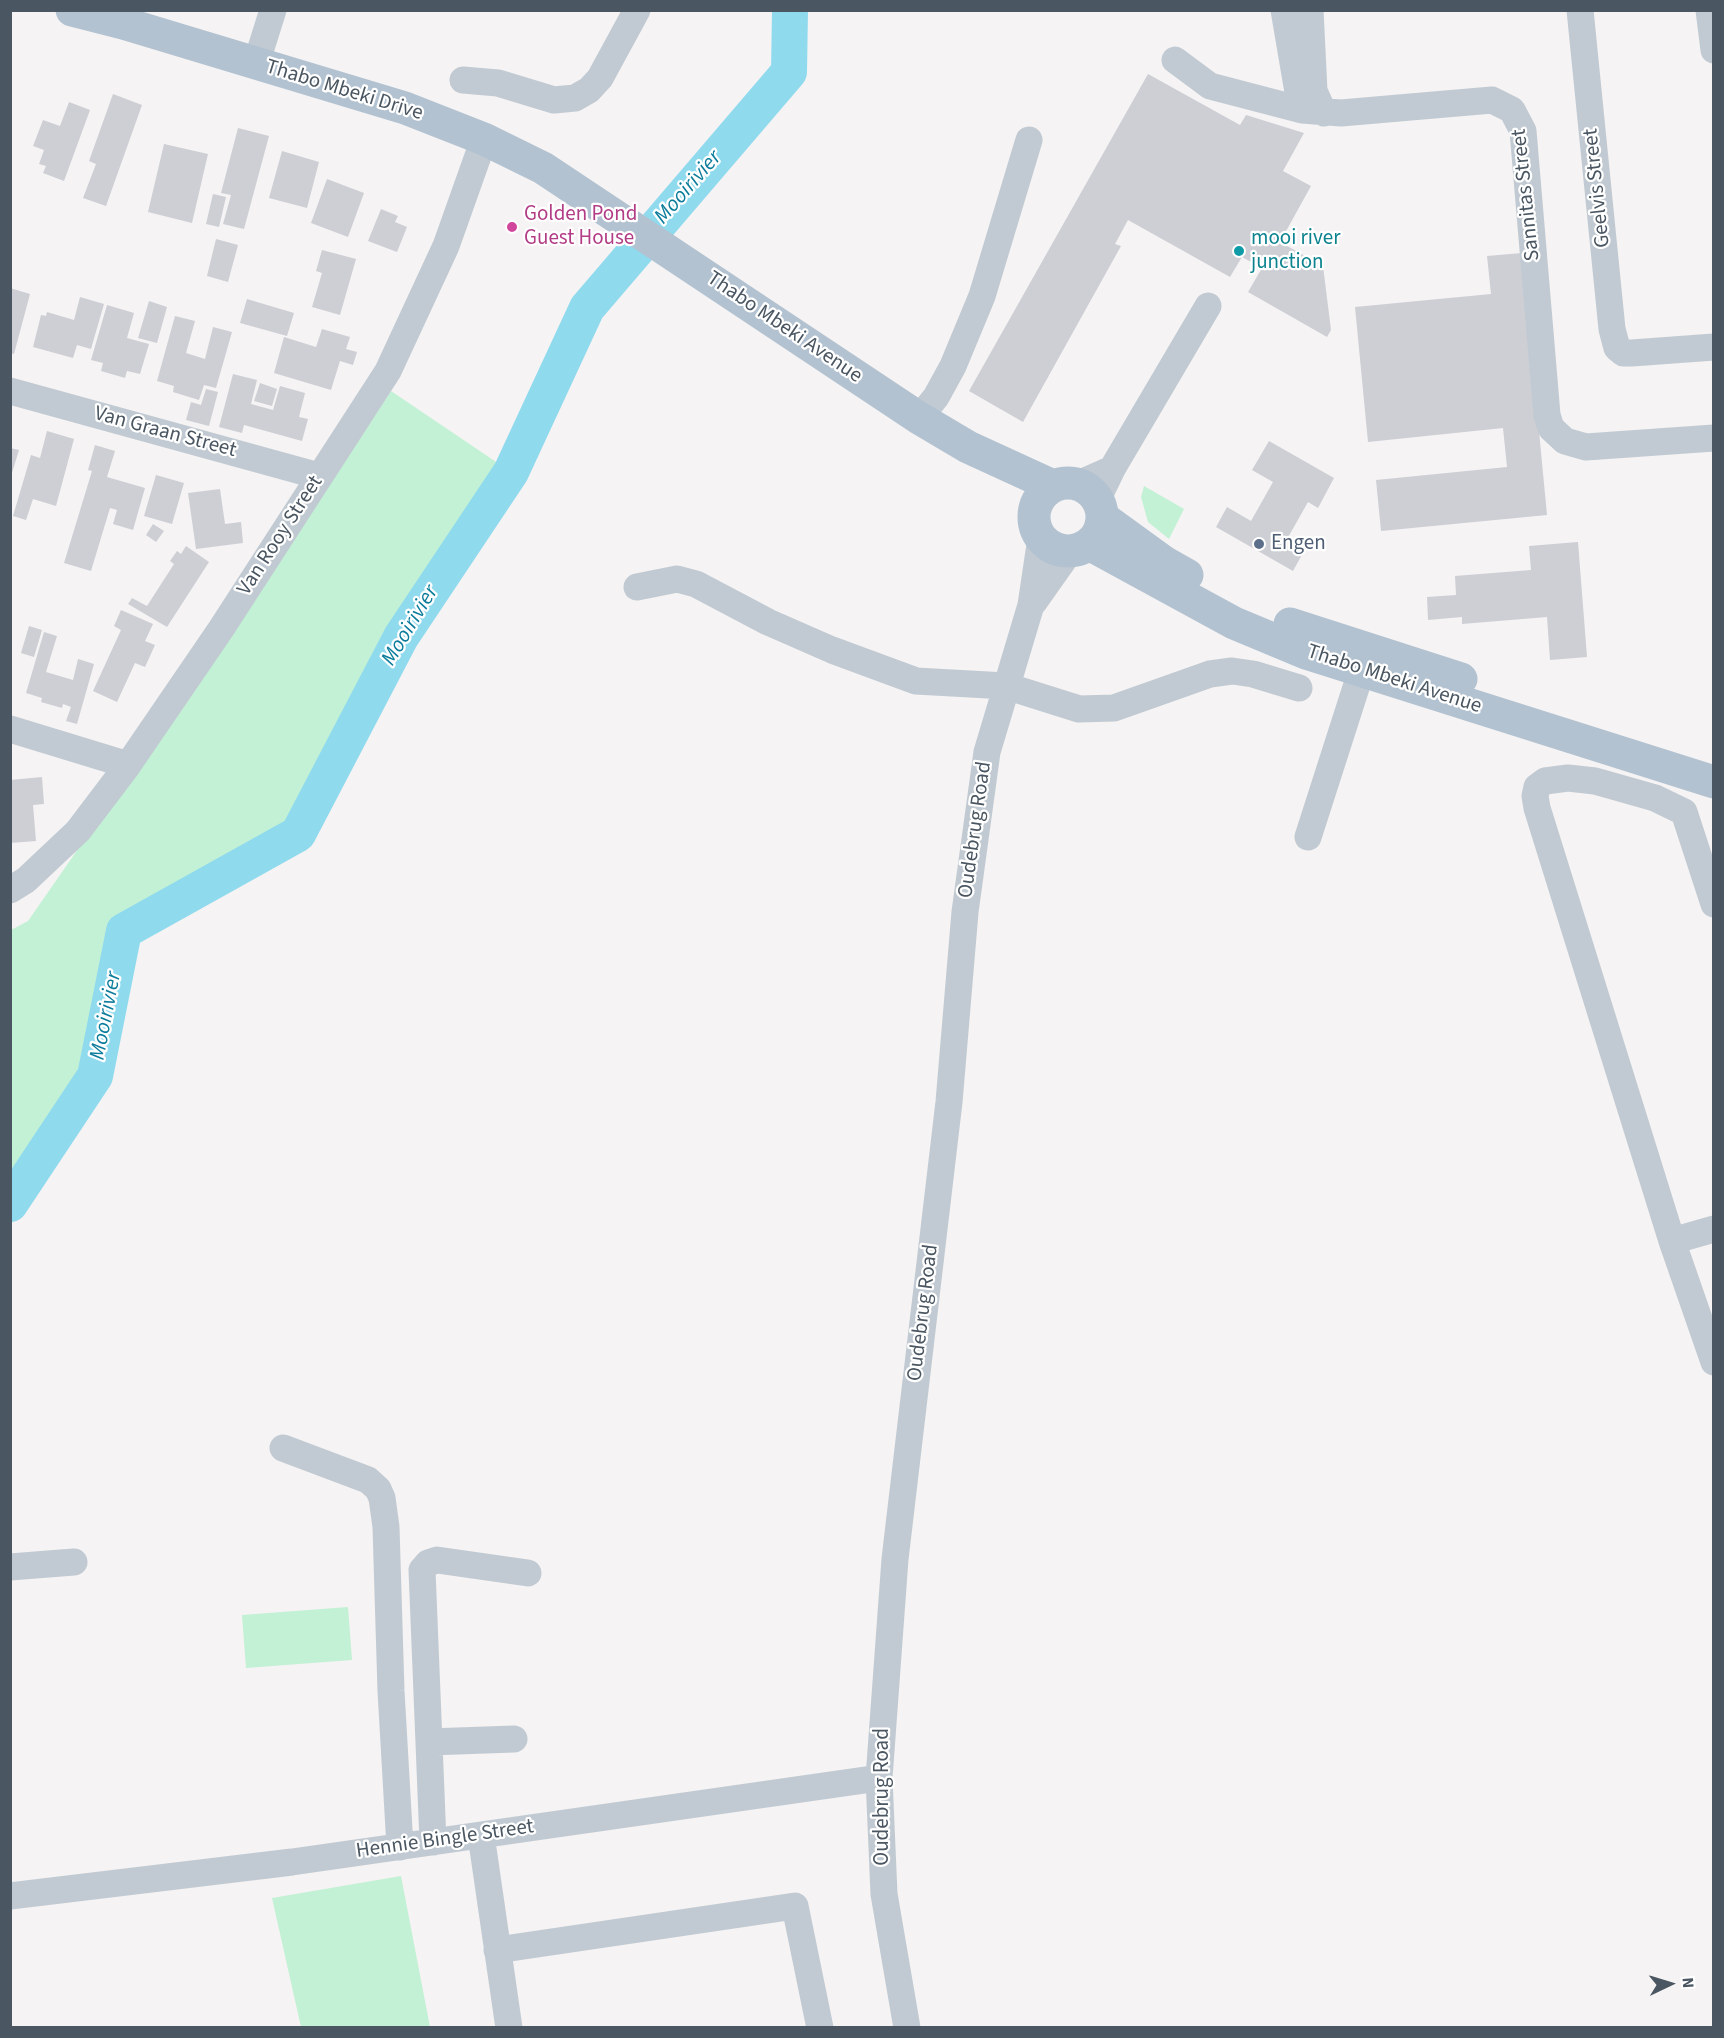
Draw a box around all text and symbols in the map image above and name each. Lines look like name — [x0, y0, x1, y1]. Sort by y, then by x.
street label: Thabo Mbeki Drive — [262, 55, 426, 127]
street label: Geelvis Street — [1579, 127, 1617, 249]
street label: Sannitas Street — [1508, 128, 1546, 262]
water label: Mooirivier — [650, 146, 728, 230]
place label: Golden Pond Guest House — [524, 202, 637, 252]
marker: Golden Pond Guest House — [505, 220, 519, 234]
place label: mooi river junction — [1251, 226, 1340, 276]
marker: mooi river junction — [1232, 244, 1246, 258]
street label: Thabo Mbeki Avenue — [701, 267, 867, 389]
street label: Van Graan Street — [91, 402, 239, 464]
street label: Van Rooy Street — [233, 471, 329, 601]
place label: Engen — [1271, 531, 1326, 557]
marker: Engen — [1252, 537, 1266, 551]
water label: Mooirivier — [377, 581, 445, 671]
street label: Thabo Mbeki Avenue — [1303, 640, 1485, 720]
street label: Oudebrug Road — [954, 760, 998, 900]
water label: Mooirivier — [86, 970, 128, 1062]
street label: Oudebrug Road — [903, 1243, 945, 1383]
street label: Oudebrug Road — [870, 1728, 896, 1866]
street label: Hennie Bingle Street — [355, 1815, 535, 1865]
north arrow — [1640, 1954, 1700, 2014]
text: N — [1677, 1977, 1699, 1989]

